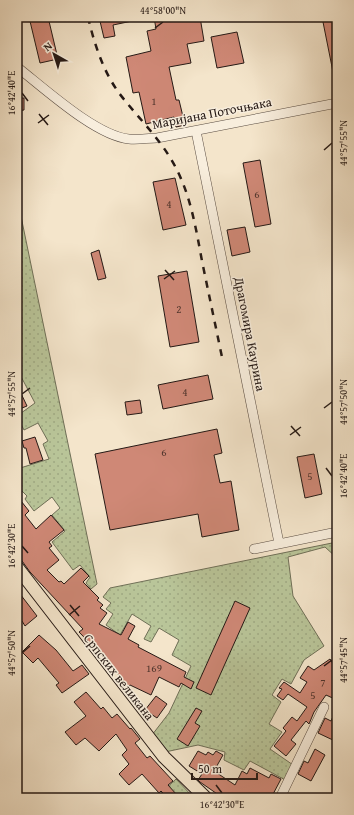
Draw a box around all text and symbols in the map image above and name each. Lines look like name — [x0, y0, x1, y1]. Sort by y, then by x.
text: 44°58'00"N — [140, 3, 186, 18]
north arrow — [34, 34, 74, 74]
text: N — [40, 37, 56, 55]
text: 16°42'40"E — [4, 71, 19, 115]
street label: Маријана Поточњака — [151, 92, 274, 134]
house number: 1 — [151, 93, 157, 109]
text: 44°57'55"N — [336, 120, 351, 166]
house number: 6 — [254, 186, 260, 202]
house number: 4 — [166, 196, 172, 212]
street label: Драгомира Каурина — [229, 274, 271, 394]
house number: 2 — [176, 301, 182, 317]
text: 44°57'55"N — [4, 371, 19, 417]
text: 44°57'50"N — [336, 379, 351, 425]
house number: 4 — [182, 384, 188, 400]
house number: 6 — [161, 444, 167, 460]
text: 16°42'40"E — [336, 454, 351, 498]
house number: 5 — [307, 468, 313, 484]
text: 16°42'30"E — [4, 524, 19, 568]
text: 44°57'50"N — [4, 630, 19, 676]
street label: Српских великана — [79, 630, 159, 725]
text: 44°57'45"N — [336, 637, 351, 683]
house number: 169 — [146, 660, 162, 676]
house number: 7 — [320, 674, 326, 690]
house number: 5 — [310, 687, 316, 703]
scale bar — [192, 755, 257, 781]
text: 50 m — [198, 760, 222, 777]
text: 16°42'30"E — [200, 797, 244, 812]

